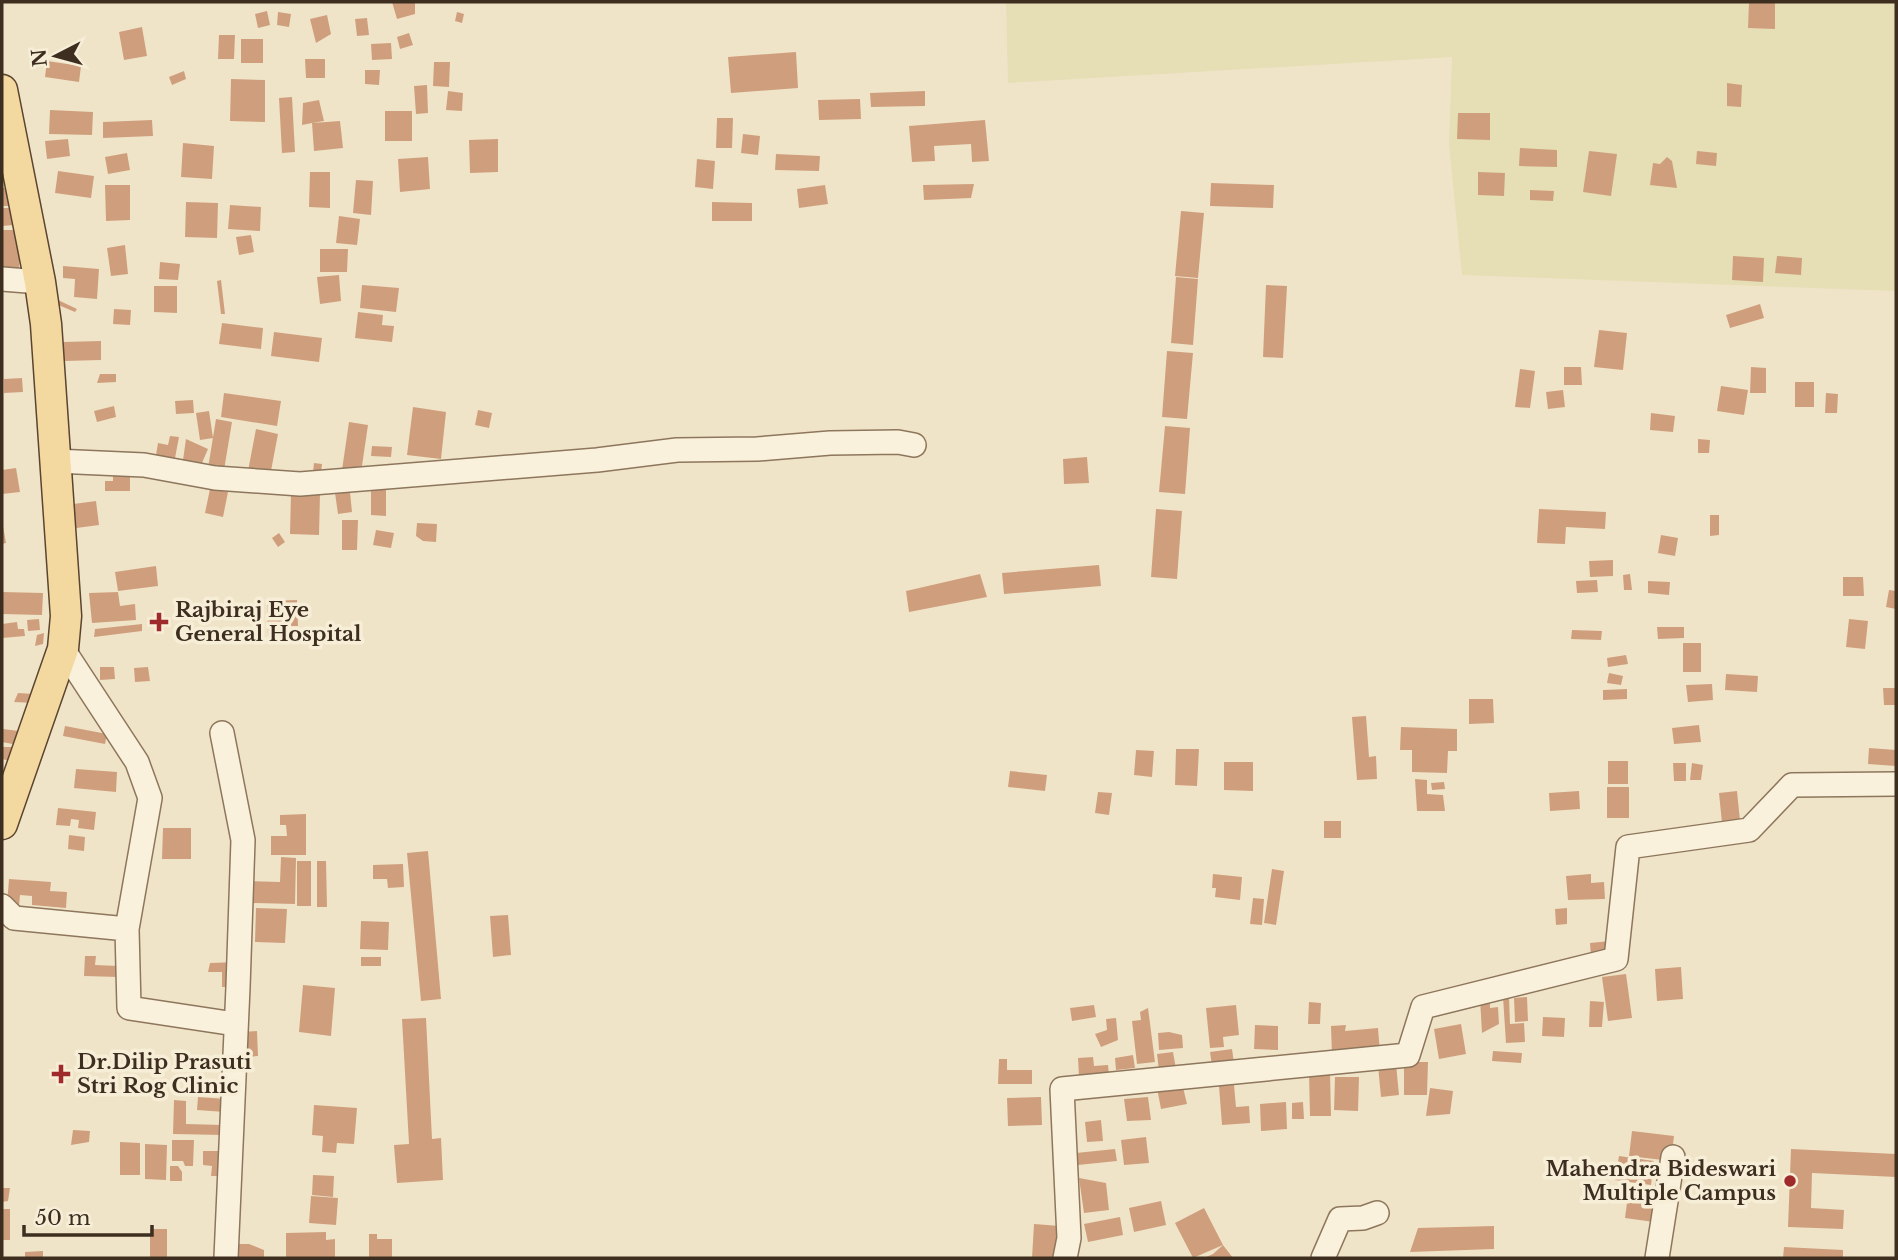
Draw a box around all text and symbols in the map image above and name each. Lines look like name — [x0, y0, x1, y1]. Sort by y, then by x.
north arrow — [21, 21, 91, 91]
text: N — [27, 48, 52, 68]
place label: Rajbiraj Eye General Hospital — [175, 597, 362, 647]
marker: Rajbiraj Eye General Hospital — [149, 612, 169, 632]
place label: Dr.Dilip Prasuti Stri Rog Clinic — [77, 1049, 252, 1099]
marker: Dr.Dilip Prasuti Stri Rog Clinic — [51, 1064, 71, 1084]
place label: Mahendra Bideswari Multiple Campus — [1545, 1156, 1776, 1206]
marker: Mahendra Bideswari Multiple Campus — [1782, 1173, 1798, 1189]
scale bar — [24, 1194, 152, 1238]
text: 50 m — [35, 1205, 91, 1231]

